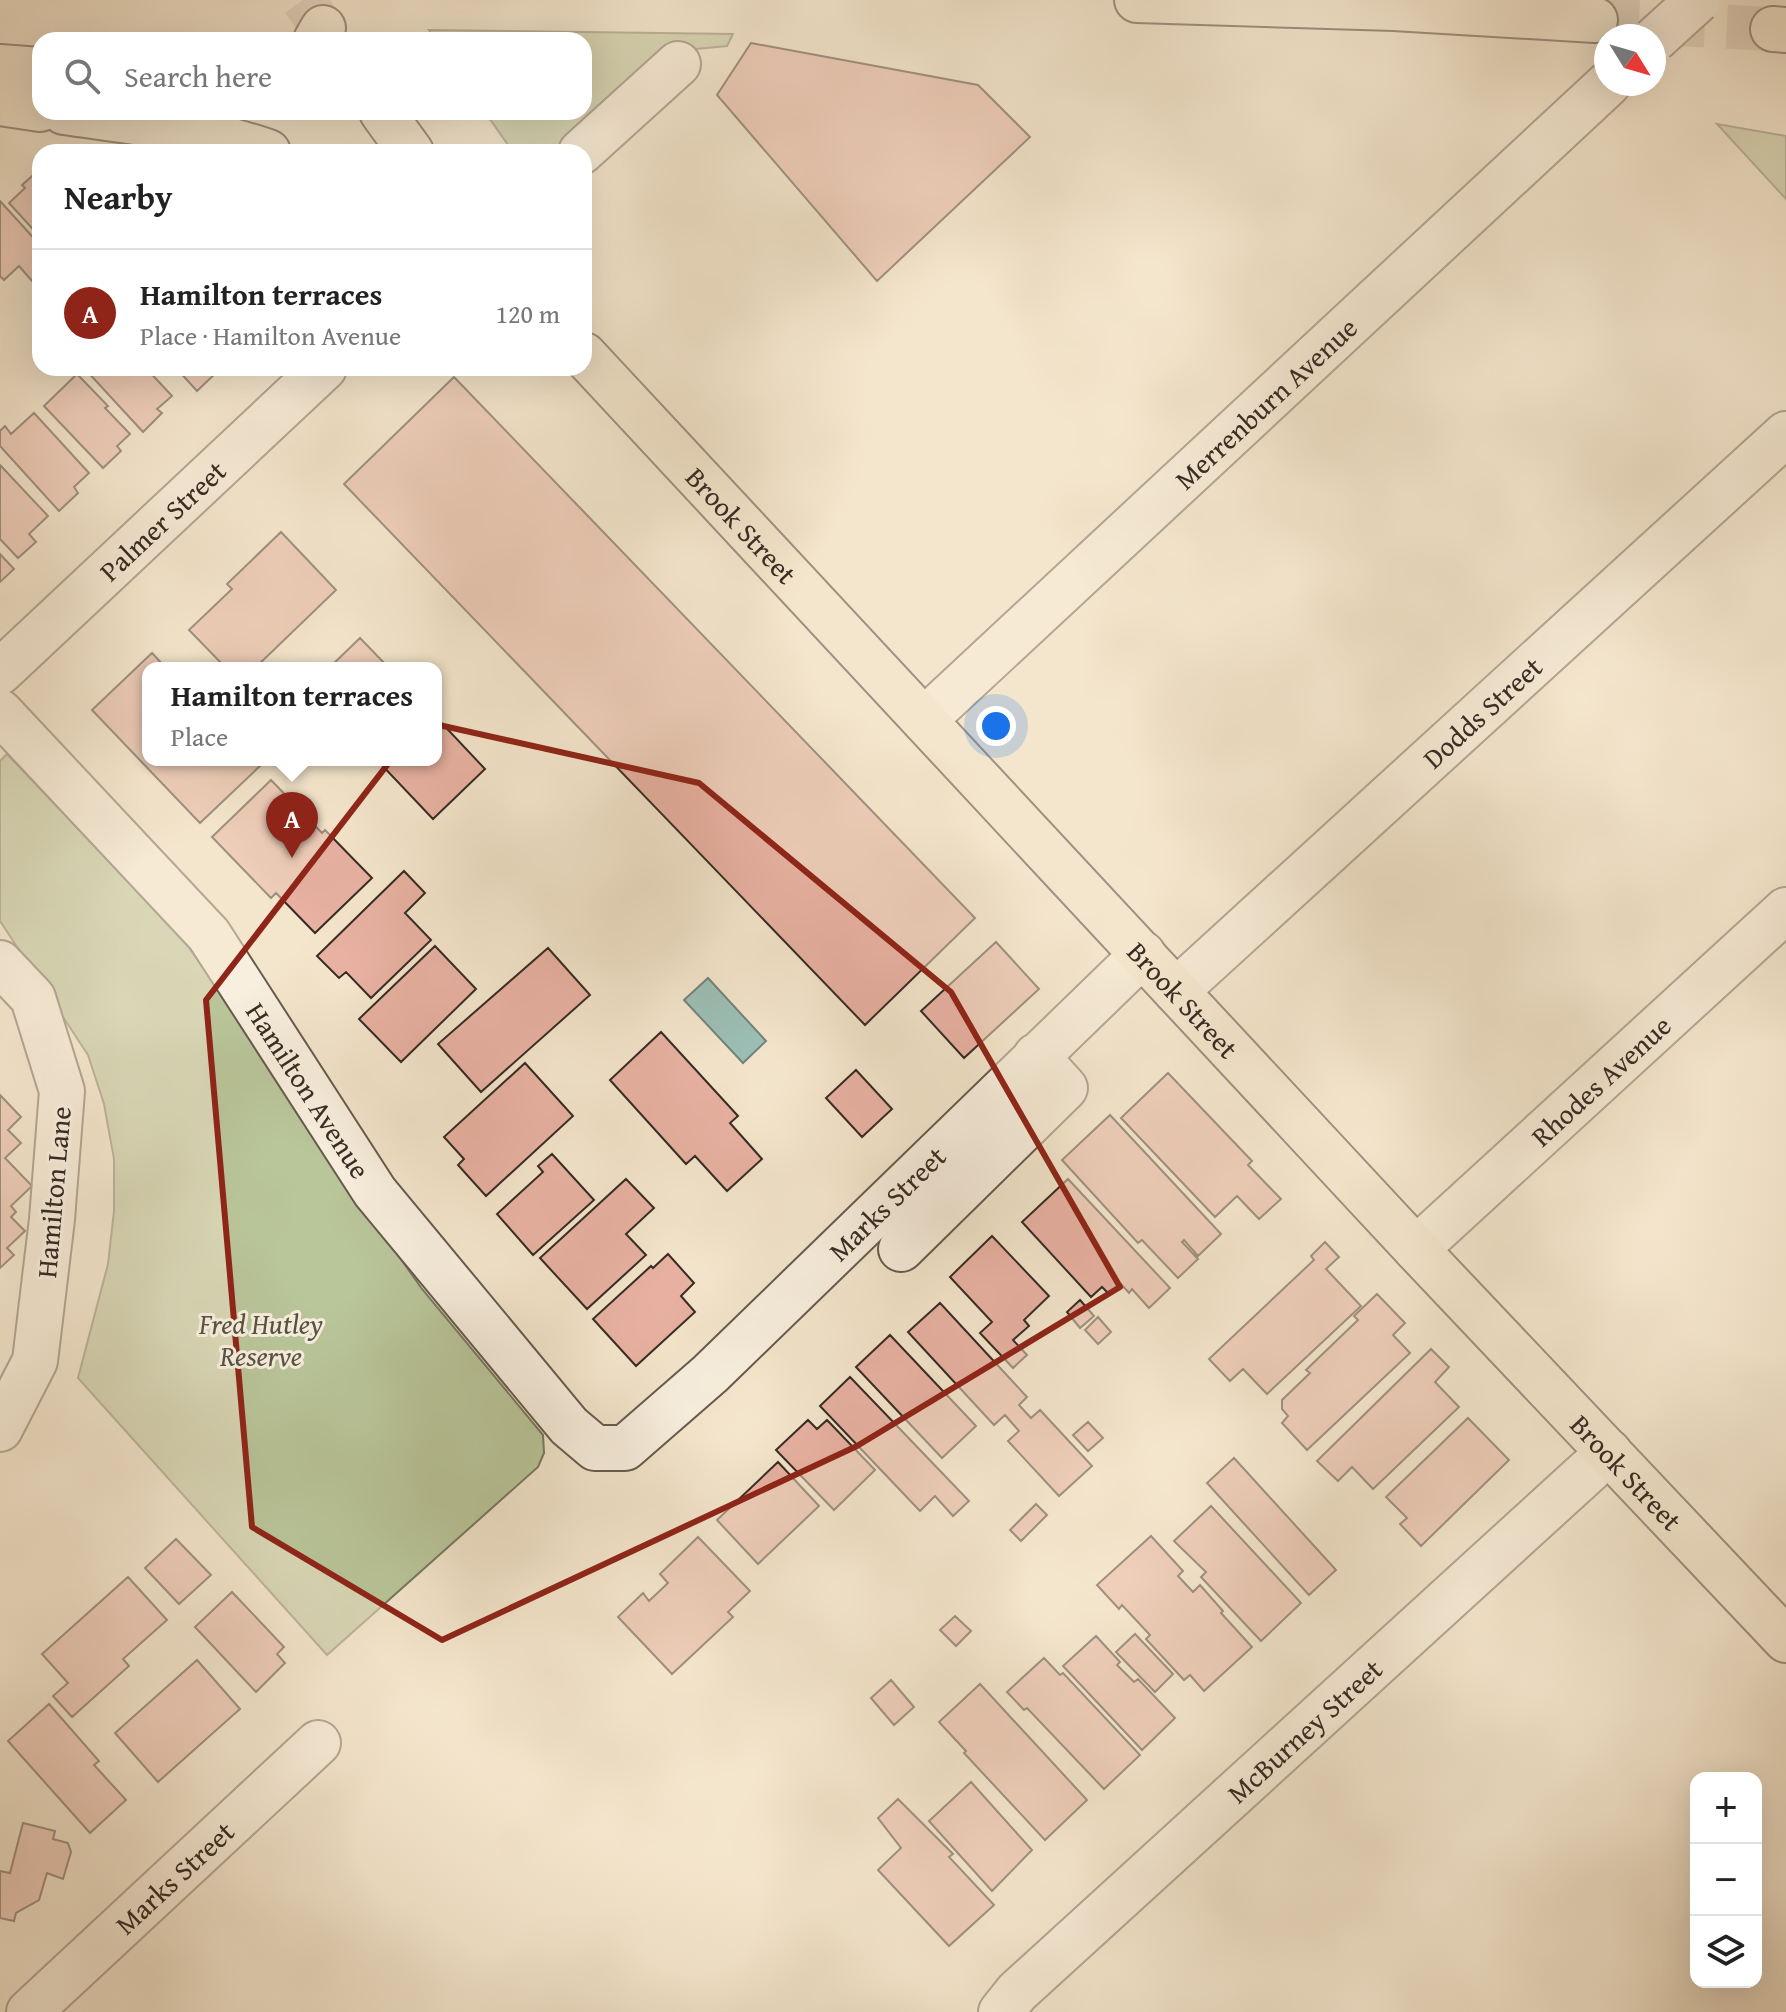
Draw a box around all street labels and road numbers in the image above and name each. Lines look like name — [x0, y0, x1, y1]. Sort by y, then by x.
street label: Merrenburn Avenue — [1165, 307, 1366, 498]
street label: Palmer Street — [89, 450, 235, 590]
street label: Brook Street — [677, 457, 807, 593]
street label: Dodds Street — [1413, 646, 1551, 777]
street label: Brook Street — [1118, 931, 1249, 1067]
street label: Hamilton Avenue — [237, 994, 381, 1186]
street label: Rhodes Avenue — [1521, 1005, 1680, 1155]
street label: Hamilton Lane — [25, 1104, 81, 1280]
street label: Marks Street — [818, 1136, 955, 1270]
street label: Brook Street — [1561, 1404, 1692, 1539]
street label: McBurney Street — [1217, 1648, 1391, 1812]
street label: Marks Street — [105, 1811, 243, 1943]

